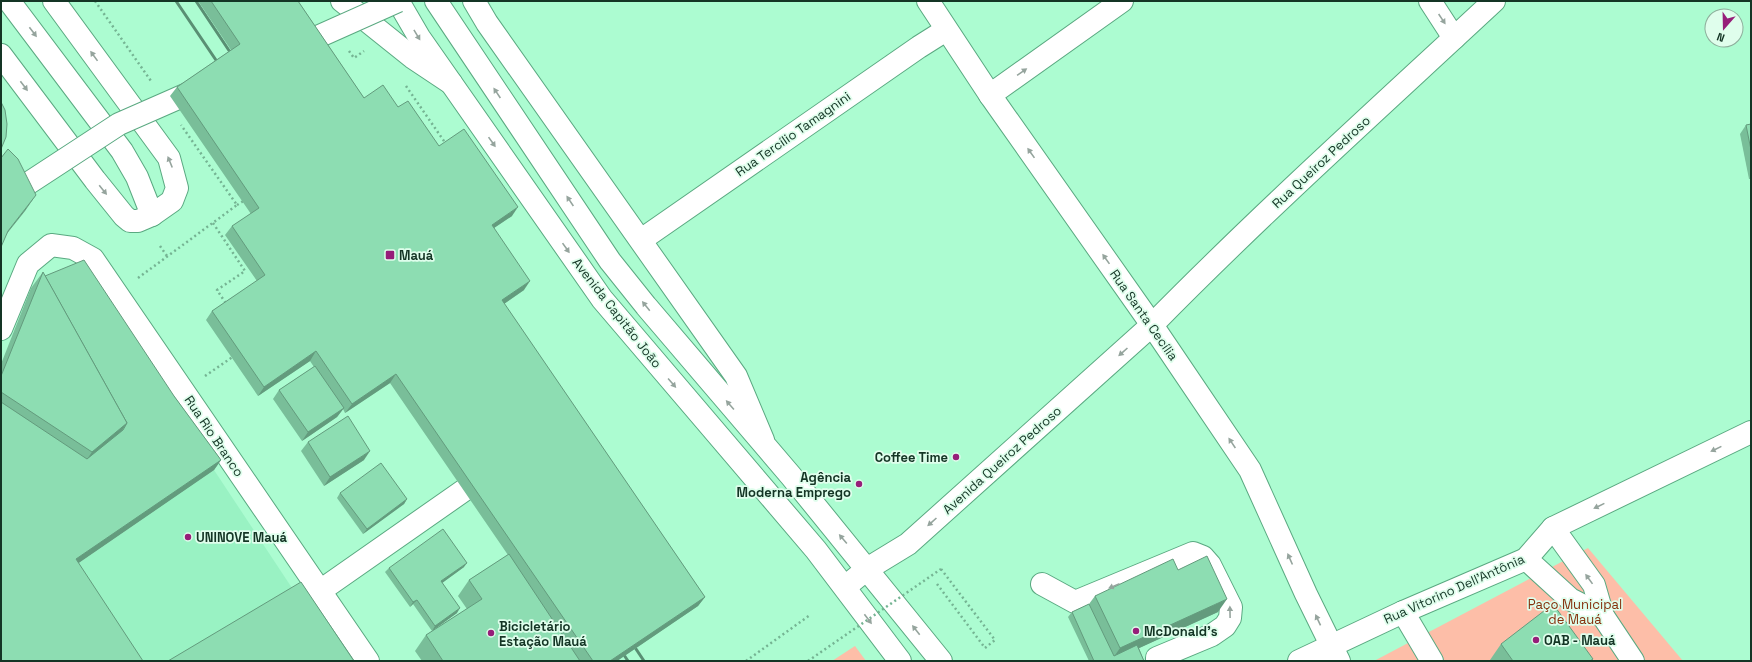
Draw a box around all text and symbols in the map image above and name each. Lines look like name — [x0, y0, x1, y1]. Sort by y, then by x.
north arrow — [1704, 8, 1744, 48]
one-way arrow — [1438, 14, 1446, 24]
one-way arrow — [29, 27, 37, 38]
one-way arrow — [414, 29, 421, 41]
text: N — [1715, 30, 1726, 45]
one-way arrow — [90, 51, 98, 62]
one-way arrow — [1017, 68, 1027, 76]
one-way arrow — [20, 81, 29, 92]
one-way arrow — [493, 88, 501, 98]
street label: Rua Tercílio Tamagnini — [732, 88, 854, 180]
street label: Rua Queiroz Pedroso — [1268, 112, 1374, 212]
one-way arrow — [488, 136, 496, 147]
one-way arrow — [1027, 148, 1035, 158]
one-way arrow — [166, 155, 172, 167]
one-way arrow — [98, 184, 107, 195]
one-way arrow — [566, 195, 573, 207]
one-way arrow — [562, 243, 570, 253]
place label: Mauá — [399, 247, 434, 264]
marker: Mauá — [384, 249, 396, 261]
street label: Avenida Capitão João — [569, 254, 665, 372]
one-way arrow — [1102, 254, 1110, 264]
street label: Rua Santa Cecília — [1106, 266, 1182, 364]
one-way arrow — [641, 301, 650, 311]
one-way arrow — [1118, 347, 1129, 356]
one-way arrow — [668, 378, 677, 389]
street label: Rua Rio Branco — [181, 392, 247, 480]
one-way arrow — [726, 399, 735, 410]
street label: Avenida Queiroz Pedroso — [939, 402, 1065, 518]
one-way arrow — [1228, 438, 1236, 448]
one-way arrow — [1710, 446, 1722, 452]
place label: Coffee Time — [875, 449, 948, 466]
marker: Coffee Time — [951, 452, 961, 462]
place label: Agência Moderna Emprego — [737, 469, 851, 501]
marker: Agência Moderna Emprego — [854, 479, 864, 489]
one-way arrow — [1593, 503, 1605, 509]
one-way arrow — [928, 517, 937, 526]
place label: UNINOVE Mauá — [196, 529, 288, 546]
marker: UNINOVE Mauá — [183, 532, 193, 542]
one-way arrow — [838, 533, 847, 544]
street label: Rua Vitorino Dell'Antônia — [1381, 550, 1528, 628]
one-way arrow — [1287, 553, 1293, 564]
one-way arrow — [1585, 574, 1594, 585]
one-way arrow — [1109, 583, 1120, 589]
park label: Paço Municipal de Mauá — [1528, 596, 1622, 628]
one-way arrow — [1227, 605, 1233, 618]
one-way arrow — [864, 613, 872, 624]
one-way arrow — [1315, 614, 1321, 626]
place label: Bicicletário Estação Mauá — [499, 618, 587, 650]
place label: McDonald's — [1144, 623, 1218, 640]
one-way arrow — [912, 625, 921, 636]
marker: McDonald's — [1131, 626, 1141, 636]
marker: Bicicletário Estação Mauá — [486, 628, 496, 638]
place label: OAB - Mauá — [1544, 632, 1616, 649]
marker: OAB - Mauá — [1531, 635, 1541, 645]

